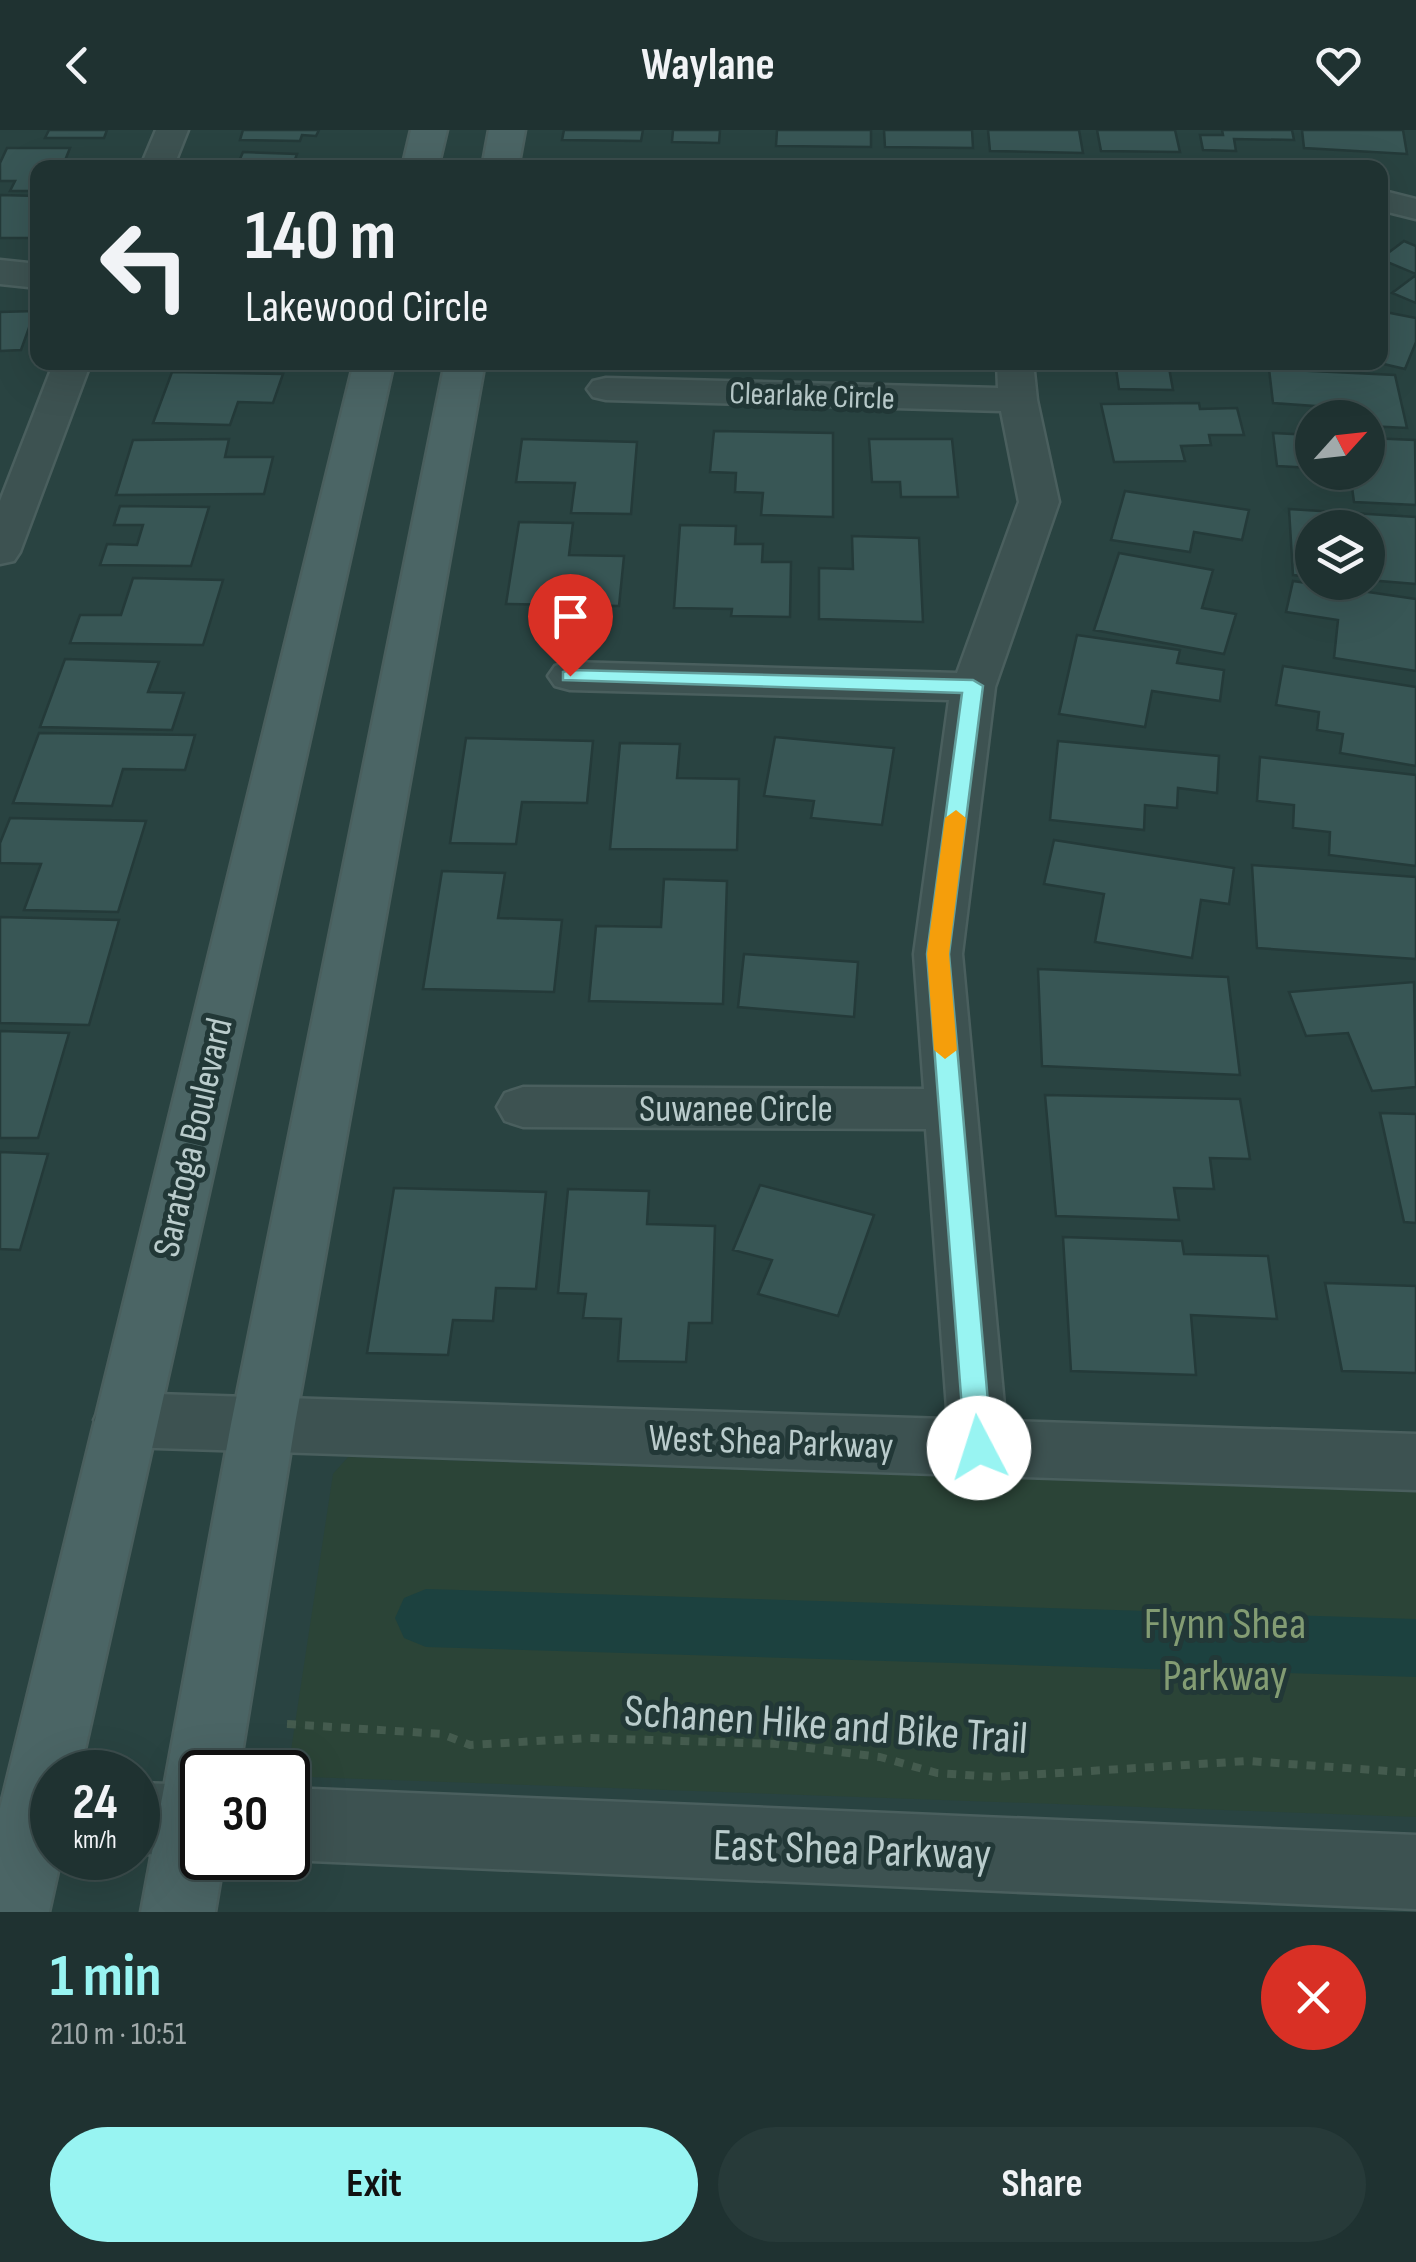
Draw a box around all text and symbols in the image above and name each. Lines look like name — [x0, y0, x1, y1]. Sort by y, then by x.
icon: back — [50, 38, 105, 93]
text: Waylane — [641, 38, 775, 93]
icon: heart — [1311, 38, 1366, 93]
text: 140 m — [245, 195, 396, 279]
icon: left — [80, 200, 210, 330]
text: Lakewood Circle — [245, 280, 489, 335]
street label: Clearlake Circle — [729, 374, 895, 419]
north arrow — [1295, 400, 1385, 490]
map controls — [1295, 400, 1385, 600]
button: layers — [1295, 510, 1385, 600]
pin — [528, 574, 613, 677]
icon: arrive — [543, 589, 598, 644]
street label: Saratoga Boulevard — [144, 1014, 243, 1261]
street label: Suwanee Circle — [639, 1087, 833, 1132]
position arrow — [927, 1396, 1031, 1500]
street label: West Shea Parkway — [648, 1416, 894, 1469]
park label: Flynn Shea Parkway — [1144, 1597, 1306, 1704]
street label: Schanen Hike and Bike Trail — [622, 1684, 1029, 1767]
speed limit sign: 30 — [180, 1750, 310, 1880]
text: 24 — [73, 1773, 117, 1833]
street label: East Shea Parkway — [712, 1818, 992, 1883]
text: km/h — [73, 1825, 117, 1856]
text: 1 min — [50, 1941, 162, 2013]
button: close — [1261, 1945, 1366, 2050]
text: 210 m · 10:51 — [50, 2015, 186, 2054]
button: Exit — [50, 2127, 698, 2242]
button: Share — [718, 2127, 1366, 2242]

